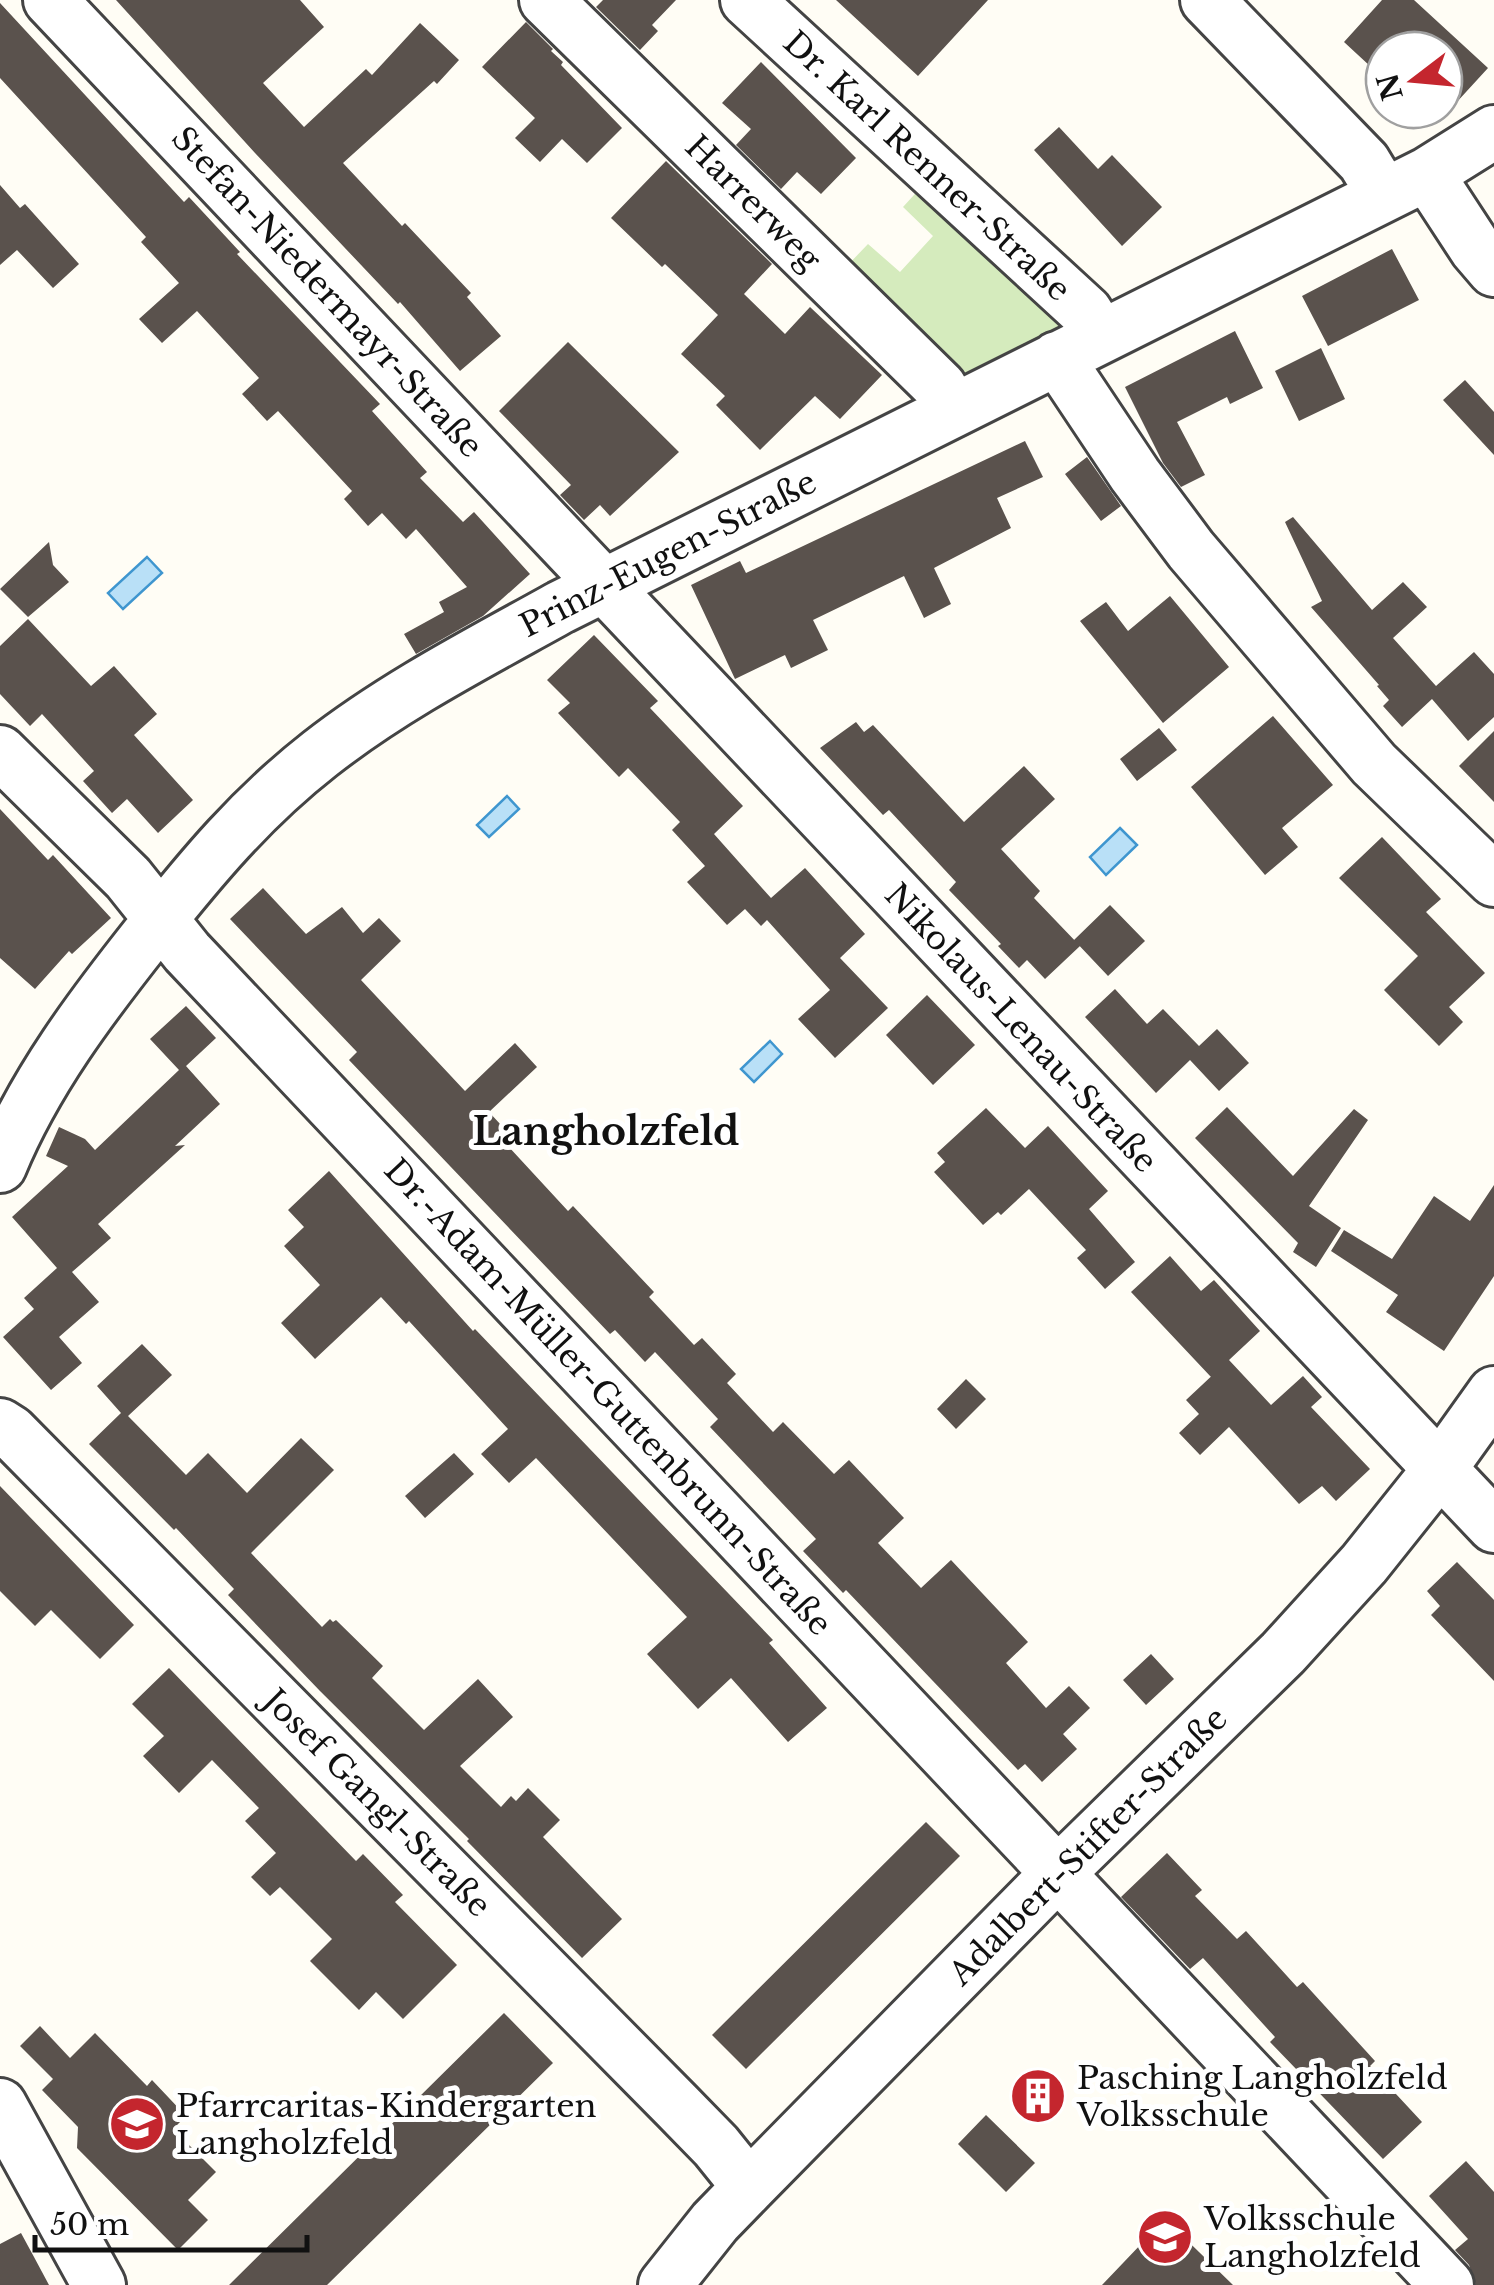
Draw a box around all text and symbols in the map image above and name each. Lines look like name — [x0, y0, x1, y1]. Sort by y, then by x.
street label: Dr. Karl Renner-Straße — [775, 22, 1079, 310]
north arrow — [1364, 30, 1464, 130]
text: N — [1370, 69, 1411, 104]
street label: Stefan-Niedermayr-Straße — [163, 118, 491, 466]
street label: Harrerweg — [677, 127, 830, 280]
street label: Prinz-Eugen-Straße — [513, 462, 823, 646]
street label: Nikolaus-Lenau-Straße — [877, 875, 1165, 1181]
district label: Langholzfeld — [473, 1108, 740, 1155]
street label: Dr.-Adam-Müller-Guttenbrunn-Straße — [376, 1150, 840, 1644]
street label: Josef Gangl-Straße — [252, 1678, 499, 1925]
street label: Adalbert-Stifter-Straße — [940, 1698, 1236, 1994]
place label: Pasching Langholzfeld Volksschule — [1076, 2058, 1448, 2135]
building icon: Pasching Langholzfeld Volksschule — [1008, 2066, 1068, 2126]
place label: Pfarrcaritas-Kindergarten Langholzfeld — [176, 2086, 597, 2163]
school or university icon: Pfarrcaritas-Kindergarten Langholzfeld — [107, 2094, 167, 2154]
scale bar — [35, 2190, 308, 2252]
place label: Volksschule Langholzfeld — [1203, 2199, 1421, 2276]
text: 50 m — [50, 2206, 129, 2243]
school or university icon: Volksschule Langholzfeld — [1135, 2207, 1195, 2267]

